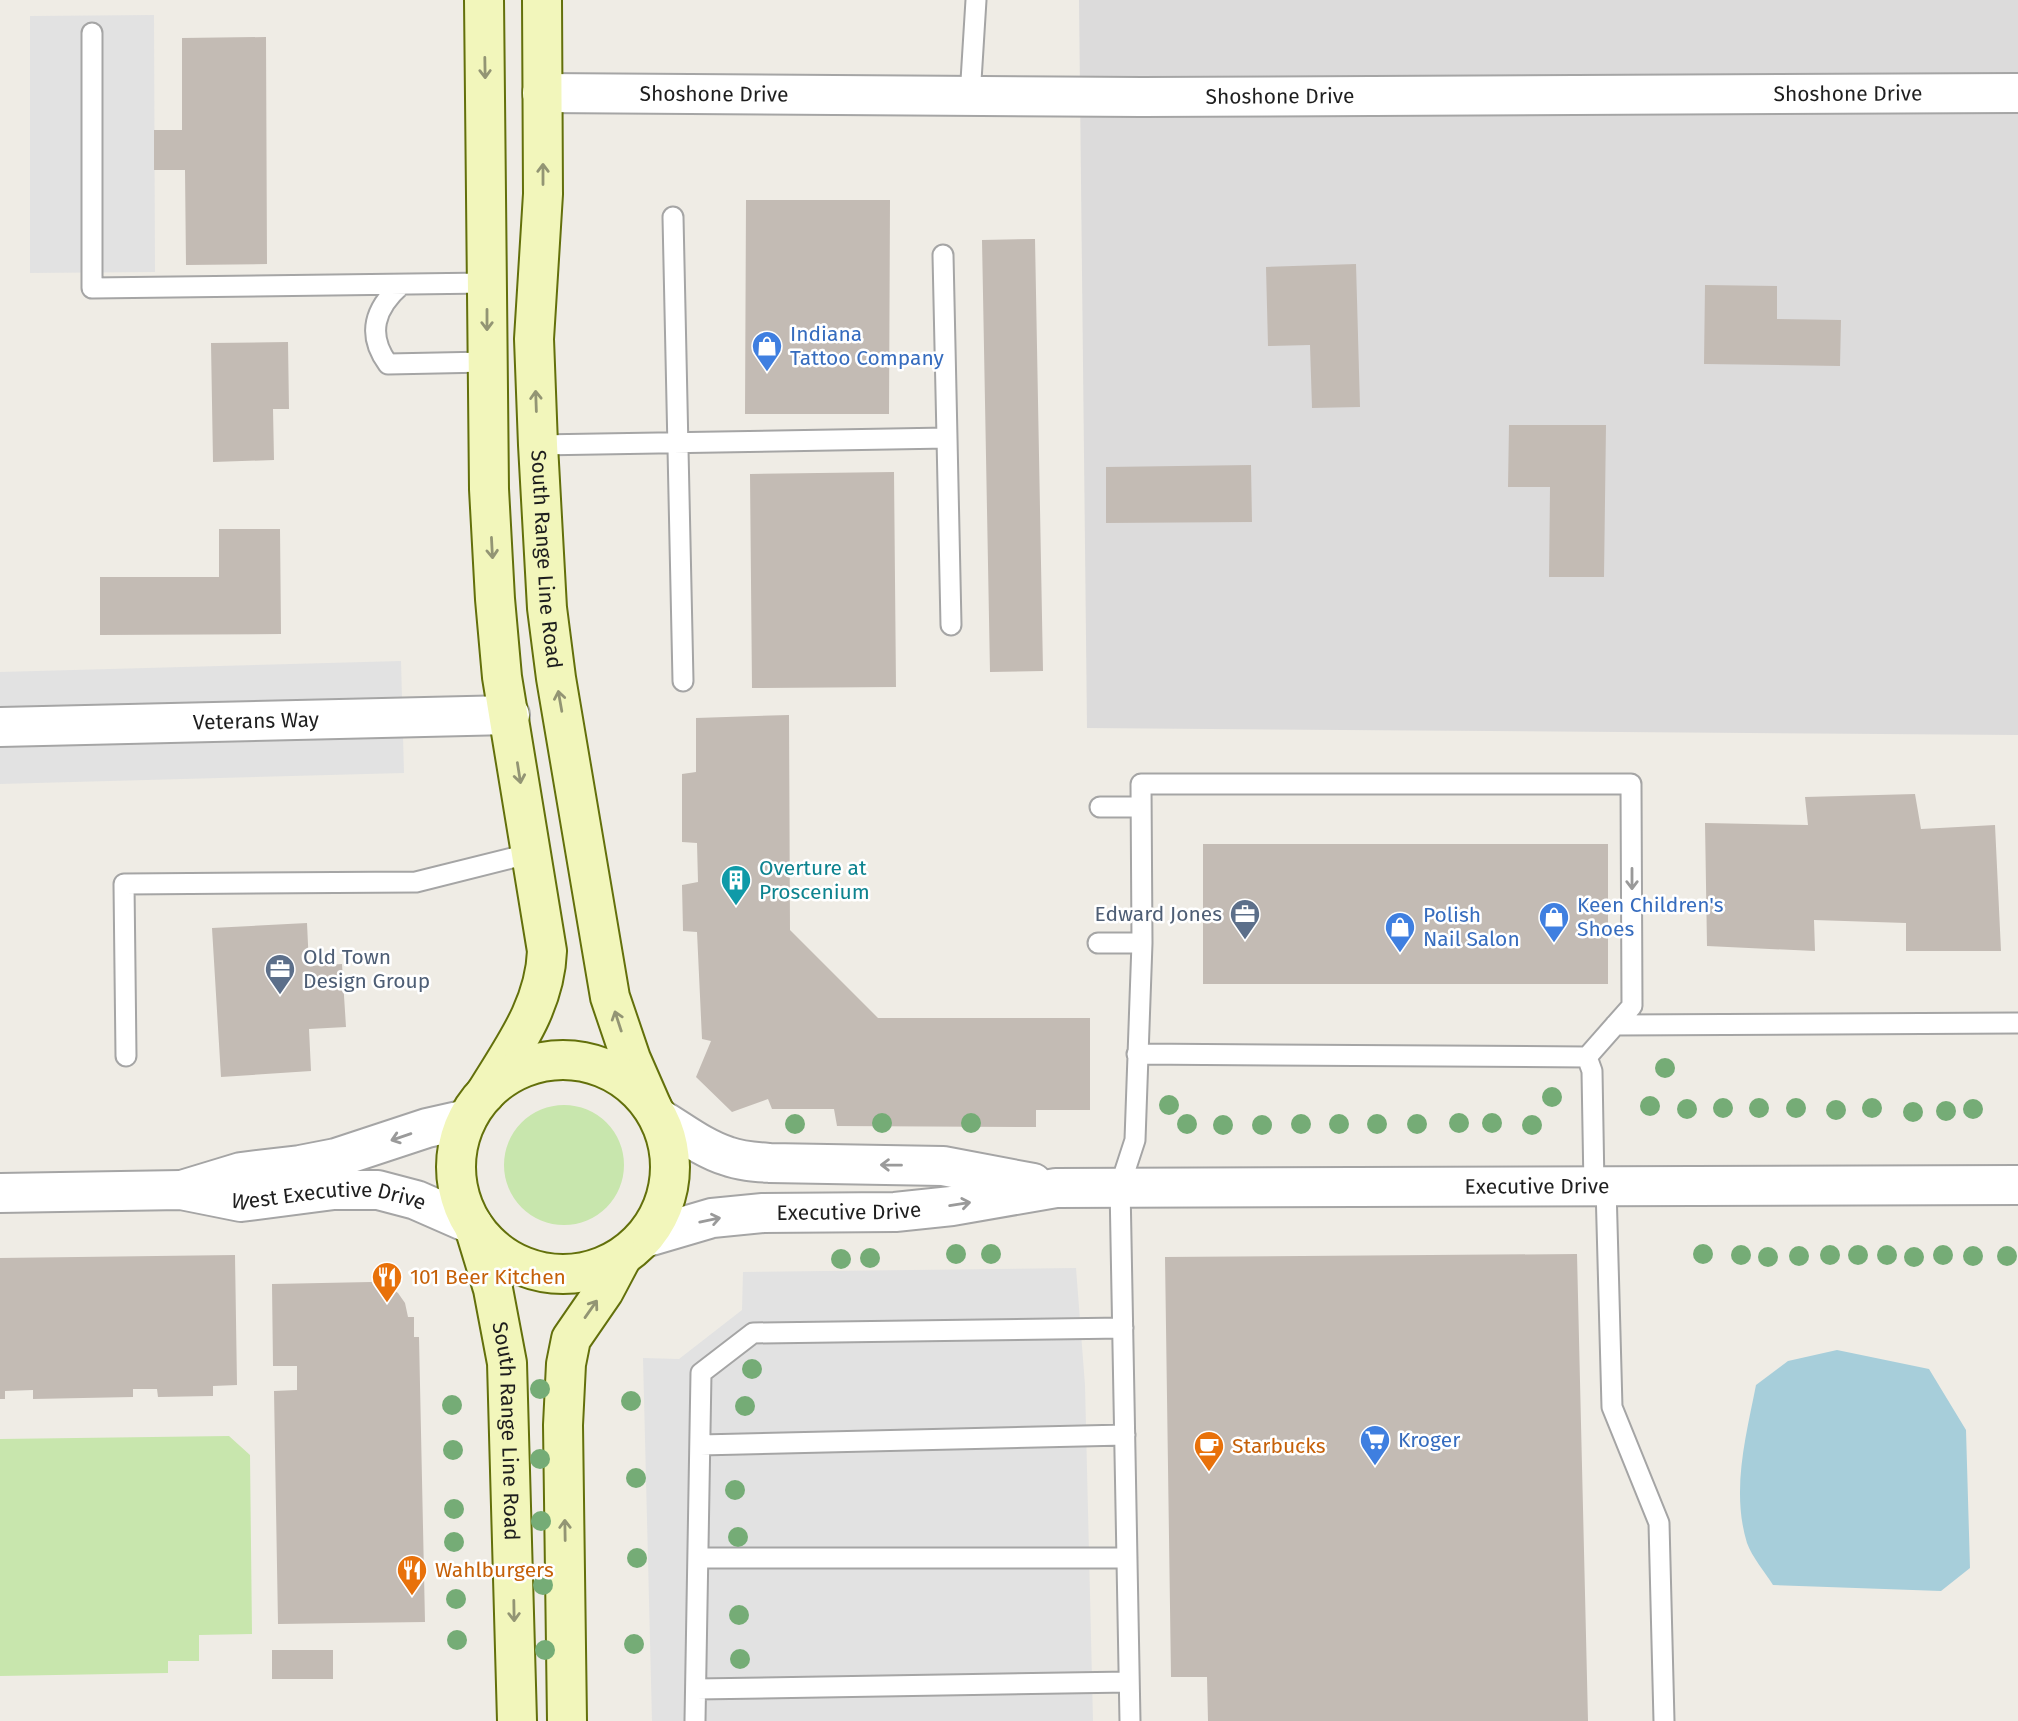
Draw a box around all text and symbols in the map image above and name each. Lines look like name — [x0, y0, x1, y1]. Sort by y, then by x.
one-way arrow — [478, 56, 491, 79]
street label: Shoshone Drive — [1773, 80, 1923, 107]
street label: Shoshone Drive — [639, 81, 789, 108]
street label: Shoshone Drive — [1205, 83, 1355, 110]
one-way arrow — [536, 163, 550, 186]
one-way arrow — [480, 308, 494, 331]
place label: Indiana Tattoo Company — [790, 321, 945, 371]
shop icon: Indiana Tattoo Company — [750, 329, 784, 373]
one-way arrow — [530, 390, 543, 413]
street label: South Range Line Road — [525, 449, 568, 670]
one-way arrow — [486, 536, 499, 559]
one-way arrow — [553, 690, 566, 713]
street label: Veterans Way — [193, 706, 320, 735]
one-way arrow — [513, 761, 526, 784]
place label: Overture at Proscenium — [759, 855, 870, 905]
building icon: Overture at Proscenium — [719, 863, 753, 907]
one-way arrow — [1625, 868, 1638, 891]
place label: Keen Children's Shoes — [1577, 892, 1724, 942]
office icon: Edward Jones — [1228, 897, 1262, 941]
shop icon: Keen Children's Shoes — [1537, 900, 1571, 944]
place label: Edward Jones — [1095, 901, 1222, 927]
place label: Polish Nail Salon — [1423, 902, 1520, 952]
shop icon: Polish Nail Salon — [1383, 910, 1417, 954]
place label: Old Town Design Group — [303, 944, 430, 994]
office icon: Old Town Design Group — [263, 952, 297, 996]
one-way arrow — [610, 1010, 623, 1032]
one-way arrow — [391, 1132, 413, 1144]
one-way arrow — [880, 1158, 903, 1172]
street label: Executive Drive — [1465, 1173, 1609, 1200]
street label: West Executive Drive — [229, 1177, 430, 1216]
street label: Executive Drive — [776, 1196, 923, 1226]
one-way arrow — [949, 1197, 971, 1210]
one-way arrow — [698, 1212, 721, 1226]
restaurant icon: 101 Beer Kitchen — [370, 1260, 404, 1304]
place label: 101 Beer Kitchen — [410, 1264, 566, 1290]
one-way arrow — [584, 1300, 598, 1319]
street label: South Range Line Road — [486, 1320, 525, 1541]
supermarket icon: Kroger — [1358, 1423, 1392, 1467]
place label: Kroger — [1398, 1427, 1460, 1453]
cafe icon: Starbucks — [1192, 1429, 1226, 1473]
place label: Starbucks — [1232, 1433, 1326, 1459]
one-way arrow — [558, 1519, 572, 1542]
restaurant icon: Wahlburgers — [395, 1553, 429, 1597]
place label: Wahlburgers — [435, 1557, 554, 1583]
one-way arrow — [508, 1599, 521, 1622]

